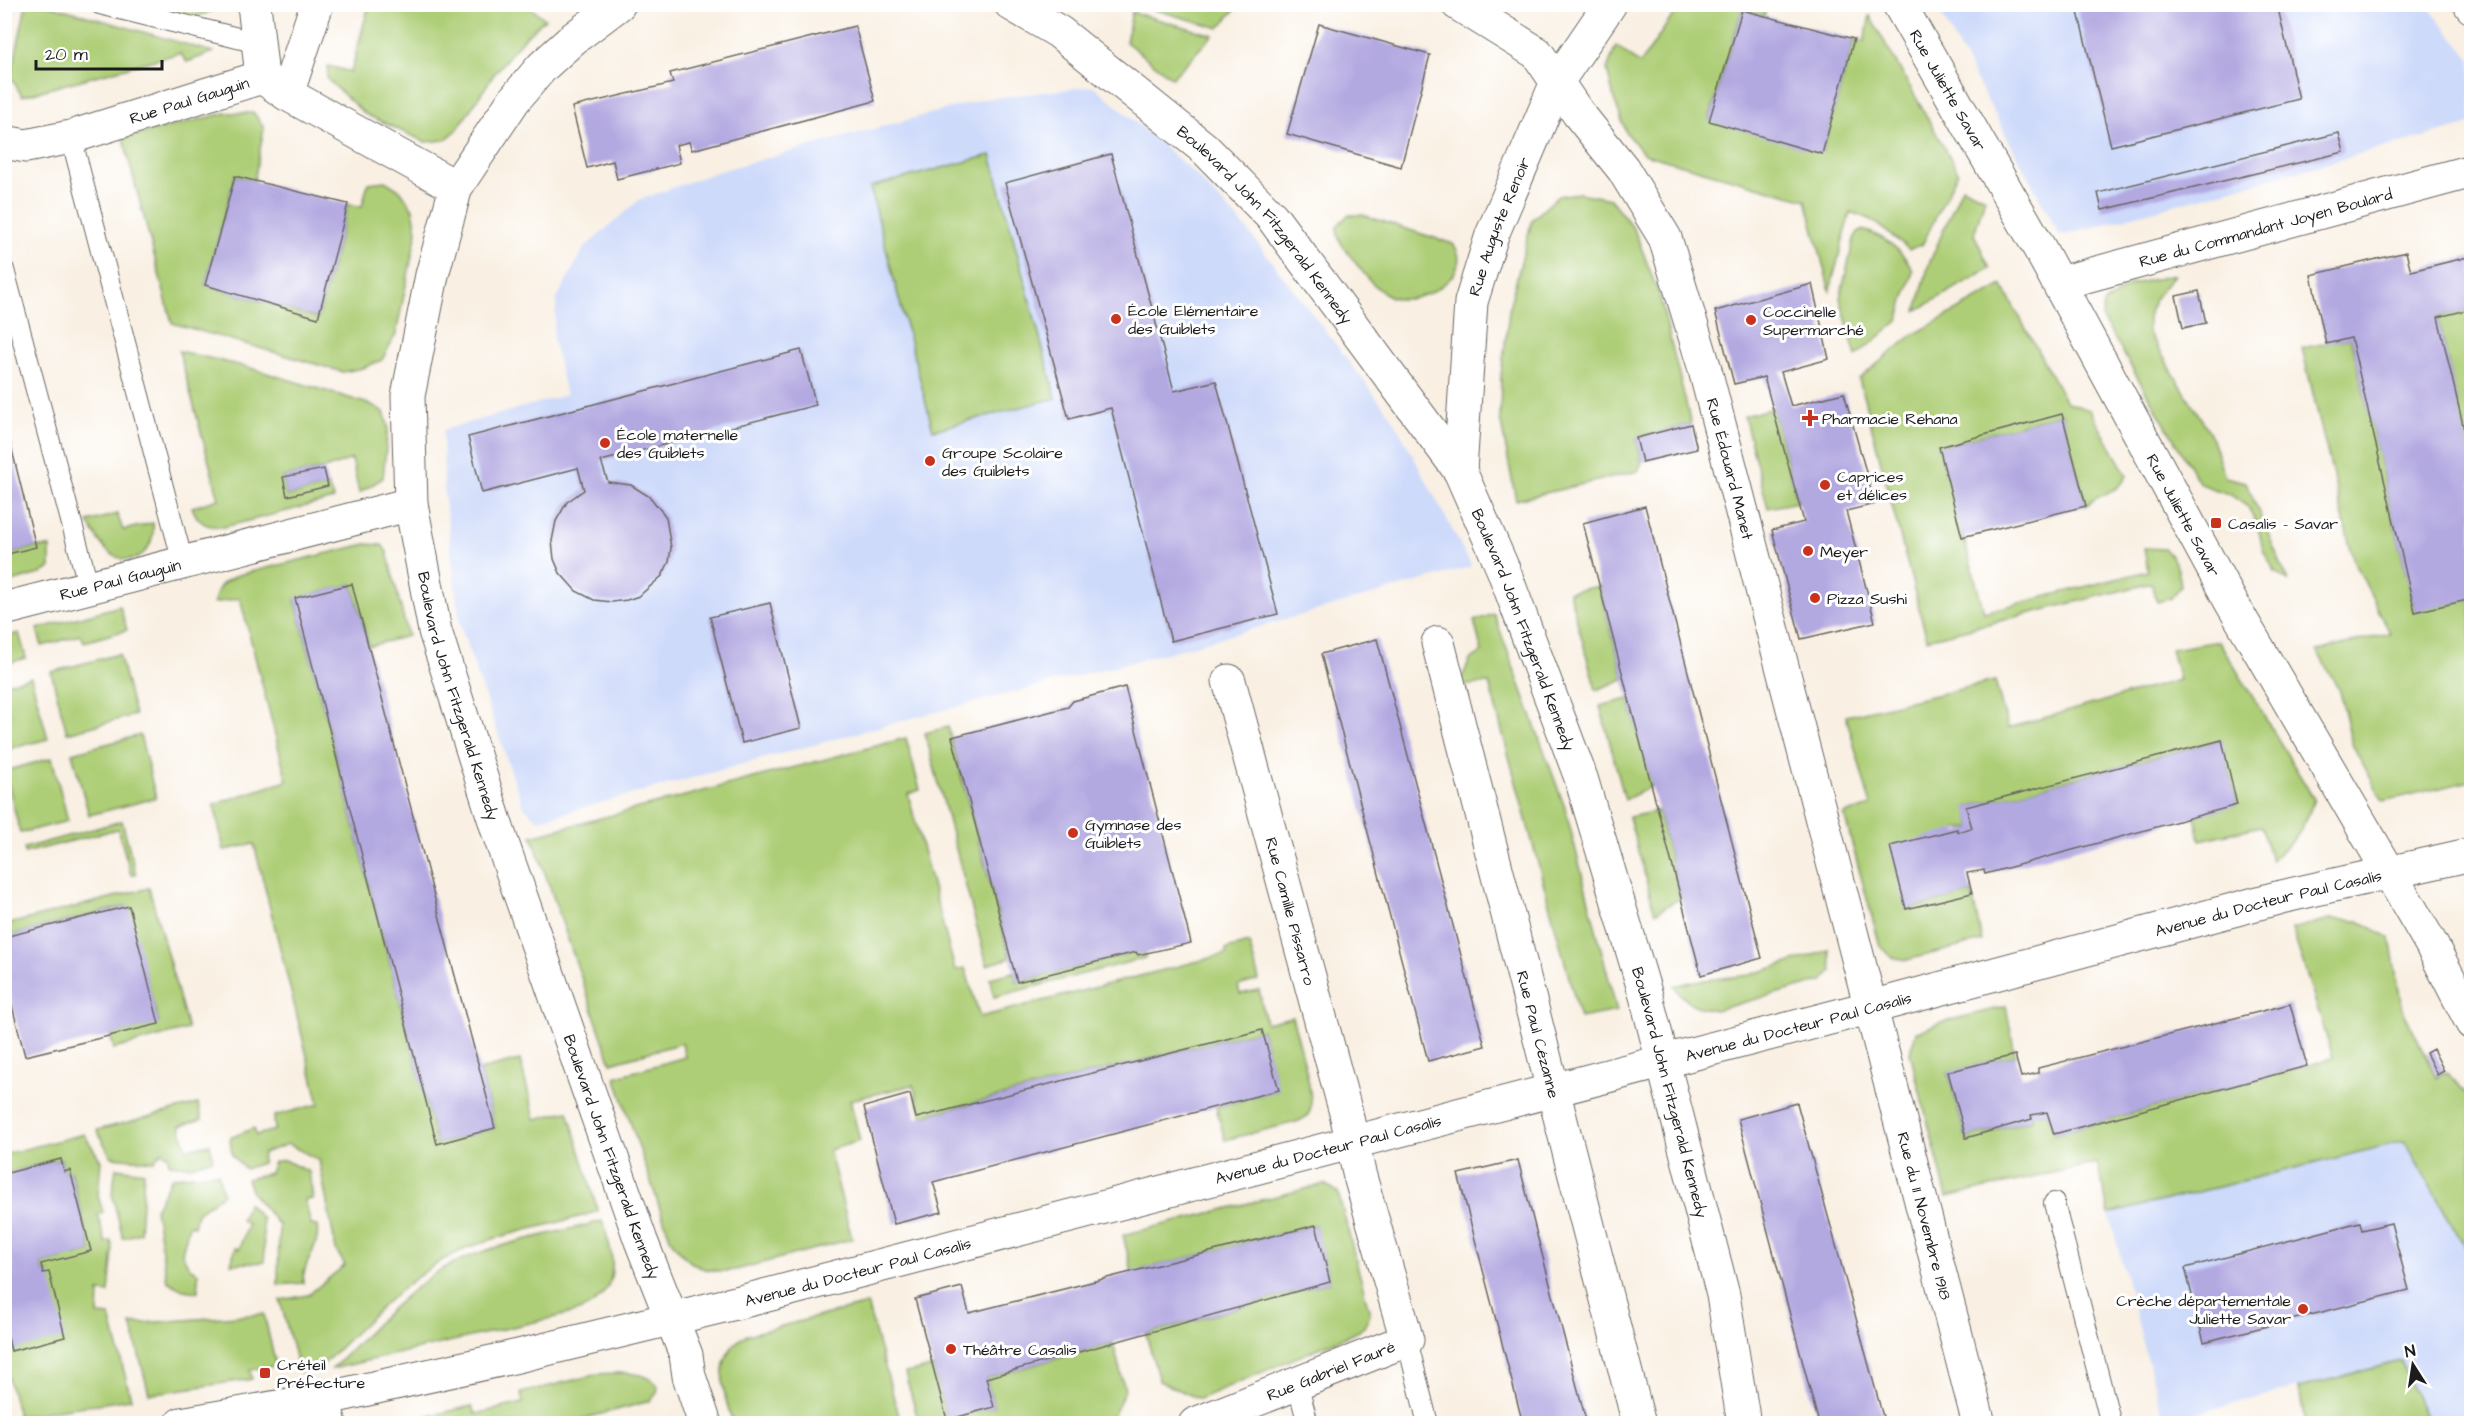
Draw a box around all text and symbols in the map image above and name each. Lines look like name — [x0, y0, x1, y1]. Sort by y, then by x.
street label: Rue Juliette Savar — [1904, 26, 1991, 155]
scale bar — [36, 33, 162, 71]
text: 20 m — [45, 42, 88, 67]
street label: Rue Paul Gauguin — [127, 72, 252, 130]
street label: Boulevard John Fitzgerald Kennedy — [1172, 121, 1357, 329]
street label: Rue Auguste Renoir — [1464, 154, 1536, 299]
street label: Rue du Commandant Joyen Boulard — [2137, 183, 2395, 273]
place label: École Elémentaire des Guiblets — [1128, 300, 1259, 340]
place label: Coccinelle Supermarché — [1763, 301, 1864, 341]
marker: École Elémentaire des Guiblets — [1109, 312, 1123, 326]
marker: Coccinelle Supermarché — [1744, 313, 1758, 327]
street label: Rue Édouard Manet — [1701, 396, 1759, 542]
place label: Pharmacie Rehana — [1822, 408, 1958, 430]
marker: Pharmacie Rehana — [1803, 411, 1817, 425]
place label: École maternelle des Guiblets — [617, 424, 738, 464]
marker: École maternelle des Guiblets — [598, 436, 612, 450]
place label: Groupe Scolaire des Guiblets — [942, 442, 1063, 482]
street label: Rue Juliette Savar — [2141, 450, 2225, 581]
marker: Groupe Scolaire des Guiblets — [923, 454, 937, 468]
place label: Caprices et délices — [1837, 466, 1907, 506]
marker: Caprices et délices — [1818, 478, 1832, 492]
street label: Boulevard John Fitzgerald Kennedy — [1466, 505, 1580, 755]
place label: Casalis - Savar — [2228, 513, 2338, 535]
marker: Casalis - Savar — [2209, 516, 2223, 530]
place label: Meyer — [1820, 541, 1868, 564]
marker: Meyer — [1801, 544, 1815, 558]
street label: Rue Paul Gauguin — [58, 554, 183, 606]
street label: Boulevard John Fitzgerald Kennedy — [412, 570, 504, 824]
place label: Pizza Sushi — [1827, 588, 1907, 610]
marker: Pizza Sushi — [1808, 591, 1822, 605]
place label: Gymnase des Guiblets — [1085, 814, 1181, 854]
marker: Gymnase des Guiblets — [1066, 826, 1080, 840]
street label: Rue Camille Pissarro — [1260, 835, 1320, 988]
street label: Avenue du Docteur Paul Casalis — [2153, 865, 2384, 942]
street label: Boulevard John Fitzgerald Kennedy — [1626, 965, 1713, 1221]
street label: Rue Paul Cézanne — [1511, 968, 1565, 1101]
street label: Avenue du Docteur Paul Casalis — [1683, 987, 1914, 1067]
street label: Boulevard John Fitzgerald Kennedy — [558, 1032, 665, 1283]
street label: Avenue du Docteur Paul Casalis — [1213, 1110, 1444, 1190]
street label: Rue du 11 Novembre 1918 — [1892, 1130, 1956, 1302]
street label: Avenue du Docteur Paul Casalis — [743, 1232, 974, 1312]
place label: Crèche départementale Juliette Savar — [2116, 1290, 2291, 1330]
marker: Crèche départementale Juliette Savar — [2296, 1302, 2310, 1316]
north arrow — [2383, 1335, 2443, 1395]
street label: Rue Gabriel Fauré — [1264, 1336, 1399, 1407]
place label: Théâtre Casalis — [963, 1339, 1077, 1361]
text: N — [2403, 1340, 2417, 1363]
marker: Théâtre Casalis — [944, 1342, 958, 1356]
place label: Créteil Préfecture — [277, 1354, 365, 1394]
marker: Créteil Préfecture — [258, 1366, 272, 1380]

